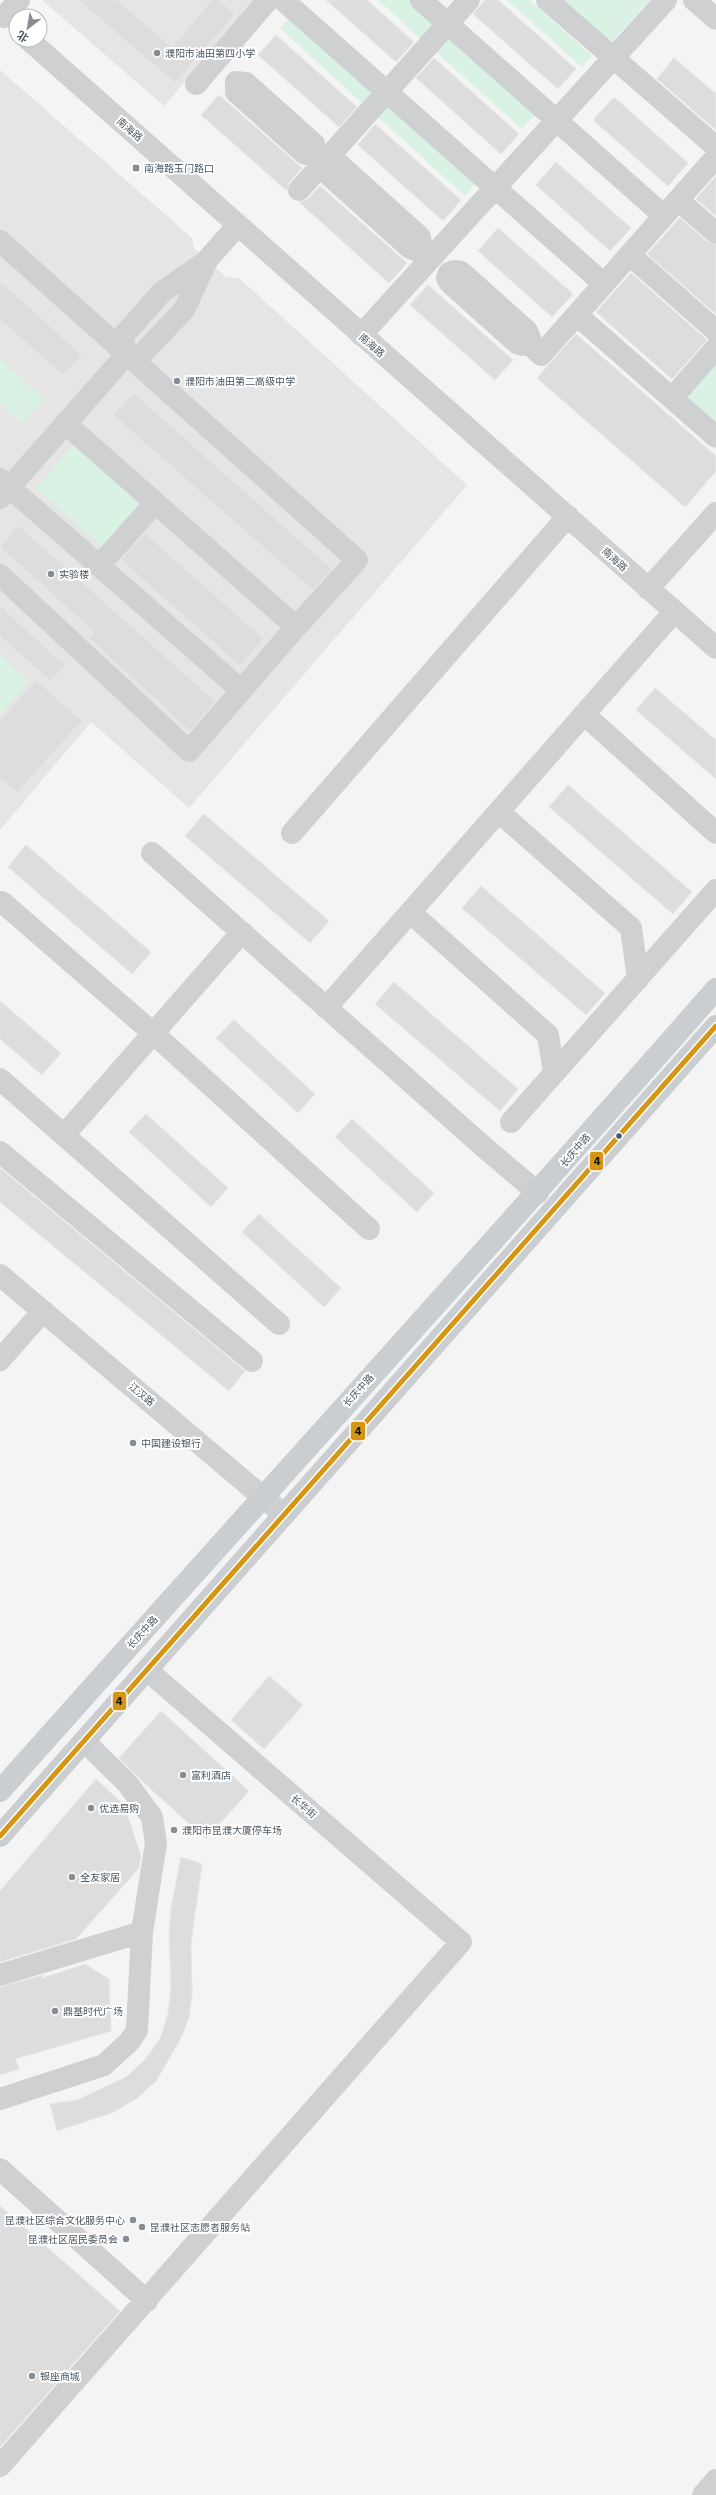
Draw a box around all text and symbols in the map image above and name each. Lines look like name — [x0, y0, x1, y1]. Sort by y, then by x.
north arrow — [8, 8, 48, 48]
text: 北 — [15, 28, 31, 45]
marker: 濮阳市油田第四小学 — [152, 48, 162, 58]
place label: 濮阳市油田第四小学 — [165, 48, 255, 59]
street label: 南海路 — [115, 115, 145, 143]
marker: 南海路玉门路口 — [131, 163, 141, 173]
place label: 南海路玉门路口 — [144, 163, 214, 174]
street label: 南海路 — [357, 331, 387, 359]
marker: 濮阳市油田第二高级中学 — [172, 376, 182, 386]
place label: 濮阳市油田第二高级中学 — [185, 376, 295, 387]
street label: 南海路 — [600, 545, 629, 573]
marker: 实验楼 — [46, 569, 56, 579]
place label: 实验楼 — [59, 569, 89, 580]
unlabelled marker — [614, 1131, 624, 1141]
street label: 长庆中路 — [558, 1132, 593, 1169]
line badge: 4 — [589, 1151, 604, 1171]
text: 4 — [593, 1155, 601, 1168]
street label: 长庆中路 — [341, 1372, 376, 1409]
street label: 江汉路 — [127, 1381, 157, 1408]
line badge: 4 — [350, 1421, 366, 1441]
text: 4 — [354, 1425, 362, 1438]
marker: 中国建设银行 — [128, 1438, 138, 1448]
place label: 中国建设银行 — [141, 1438, 201, 1449]
street label: 长庆中路 — [125, 1614, 160, 1651]
line badge: 4 — [112, 1691, 127, 1711]
text: 4 — [115, 1695, 123, 1708]
marker: 富利酒店 — [178, 1770, 188, 1780]
place label: 富利酒店 — [191, 1770, 231, 1781]
street label: 长华街 — [289, 1792, 319, 1820]
marker: 优选易购 — [86, 1803, 96, 1813]
place label: 优选易购 — [99, 1803, 139, 1814]
marker: 濮阳市昆濮大厦停车场 — [169, 1825, 179, 1835]
place label: 濮阳市昆濮大厦停车场 — [182, 1825, 282, 1836]
marker: 全友家居 — [67, 1872, 77, 1882]
place label: 全友家居 — [80, 1872, 120, 1883]
marker: 鼎基时代广场 — [50, 2006, 60, 2016]
place label: 鼎基时代广场 — [63, 2006, 123, 2017]
place label: 昆濮社区综合文化服务中心 — [5, 2215, 125, 2226]
marker: 昆濮社区综合文化服务中心 — [128, 2215, 138, 2225]
marker: 昆濮社区志愿者服务站 — [137, 2222, 147, 2232]
place label: 昆濮社区志愿者服务站 — [150, 2222, 250, 2233]
place label: 昆濮社区居民委员会 — [28, 2234, 118, 2245]
marker: 昆濮社区居民委员会 — [121, 2234, 131, 2244]
marker: 银座商城 — [27, 2371, 37, 2381]
place label: 银座商城 — [40, 2371, 80, 2382]

